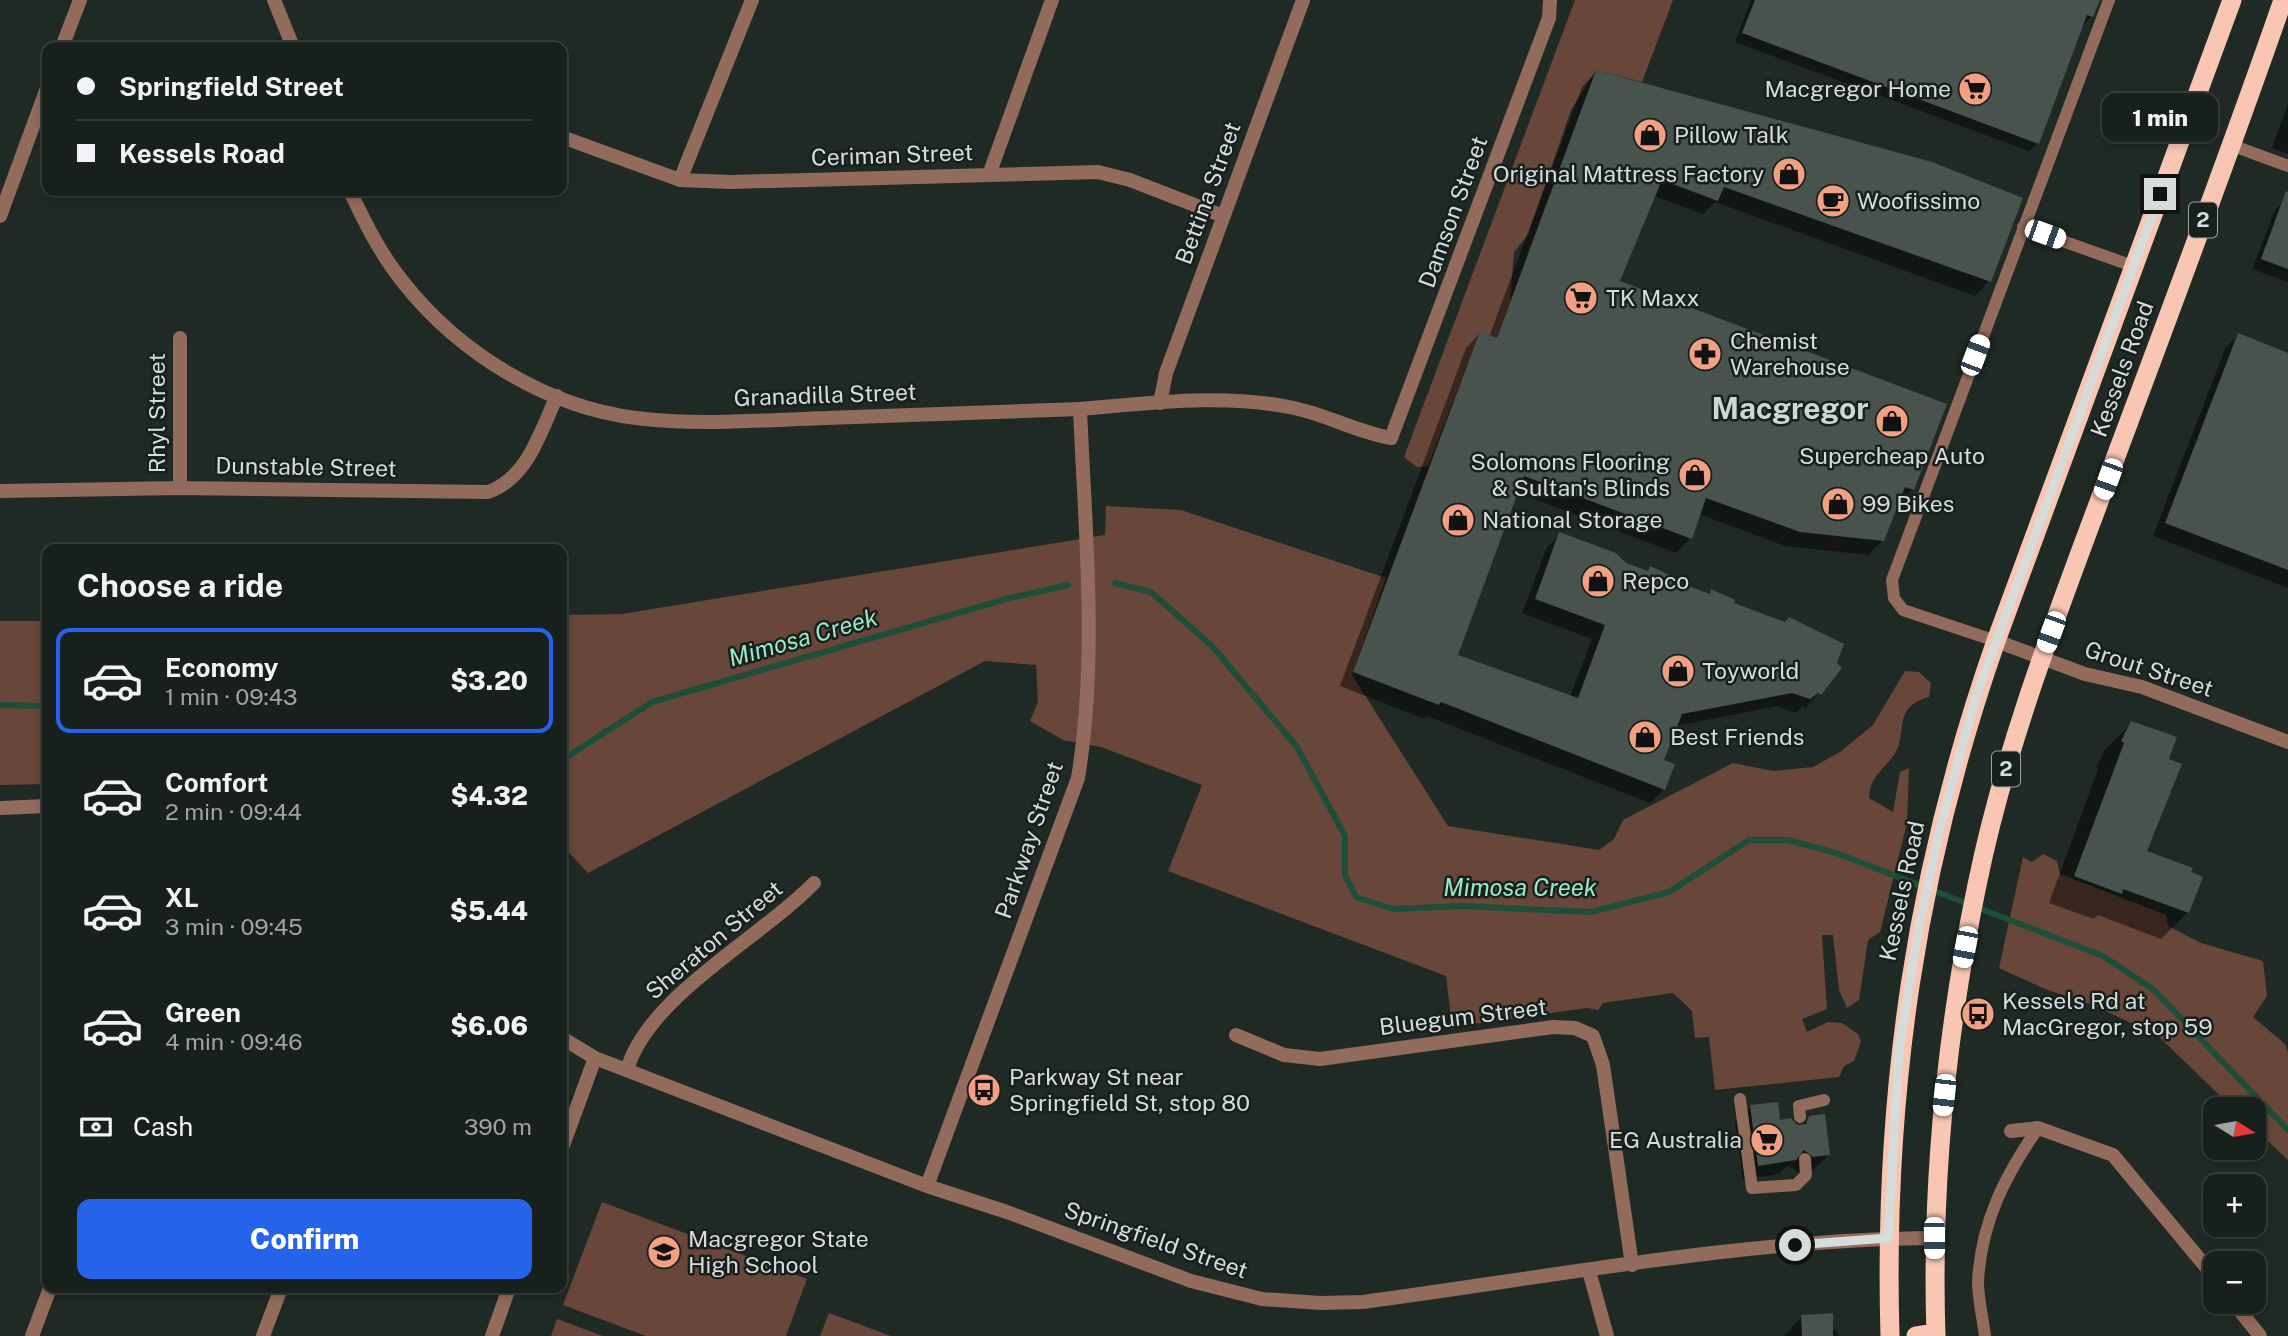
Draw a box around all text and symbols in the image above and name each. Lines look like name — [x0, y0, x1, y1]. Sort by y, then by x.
supermarket icon: Macgregor Home — [1956, 70, 1994, 108]
text: Springfield Street — [119, 71, 344, 102]
place label: Macgregor Home — [1765, 75, 1951, 102]
callout: 1 min — [2102, 92, 2218, 142]
text: 1 min — [2132, 104, 2188, 131]
shop icon: Pillow Talk — [1631, 116, 1669, 154]
street label: Bettina Street — [1169, 118, 1246, 268]
place label: Pillow Talk — [1674, 121, 1789, 148]
street label: Damson Street — [1413, 132, 1492, 291]
text: Kessels Road — [119, 138, 285, 169]
street label: Ceriman Street — [810, 138, 974, 171]
shop icon: Original Mattress Factory — [1770, 155, 1808, 193]
place label: Original Mattress Factory — [1493, 160, 1764, 187]
route end — [2144, 178, 2176, 210]
cafe icon: Woofissimo — [1814, 182, 1852, 220]
place label: Woofissimo — [1857, 187, 1980, 214]
road number: 2 — [2189, 202, 2217, 238]
car — [2022, 217, 2069, 251]
supermarket icon: TK Maxx — [1562, 279, 1600, 317]
place label: TK Maxx — [1606, 284, 1699, 311]
street label: Kessels Road — [2084, 297, 2159, 440]
place label: Chemist Warehouse — [1730, 327, 1850, 380]
car — [1958, 332, 1993, 378]
pharmacy icon: Chemist Warehouse — [1686, 335, 1724, 373]
street label: Rhyl Street — [143, 353, 170, 473]
street label: Granadilla Street — [733, 378, 917, 411]
district label: Macgregor — [1711, 390, 1869, 426]
shop icon: Supercheap Auto — [1873, 402, 1911, 440]
place label: Supercheap Auto — [1799, 442, 1985, 469]
place label: Solomons Flooring & Sultan's Blinds — [1470, 448, 1670, 501]
street label: Dunstable Street — [215, 451, 397, 482]
shop icon: Solomons Flooring & Sultan's Blinds — [1676, 456, 1714, 494]
car — [2091, 456, 2126, 502]
shop icon: 99 Bikes — [1819, 485, 1857, 523]
place label: 99 Bikes — [1862, 490, 1954, 517]
shop icon: National Storage — [1439, 501, 1477, 539]
place label: National Storage — [1482, 506, 1663, 533]
shop icon: Repco — [1579, 562, 1617, 600]
text: Choose a ride — [77, 567, 283, 604]
place label: Repco — [1622, 567, 1689, 594]
water label: Mimosa Creek — [725, 602, 880, 672]
car — [2034, 609, 2069, 655]
street label: Grout Street — [2081, 635, 2217, 702]
icon: car — [81, 649, 144, 712]
text: Economy — [165, 652, 278, 683]
shop icon: Toyworld — [1659, 652, 1697, 690]
place label: Toyworld — [1702, 657, 1799, 684]
text: $3.20 — [450, 665, 528, 696]
text: 1 min · 09:43 — [165, 683, 298, 710]
shop icon: Best Friends — [1626, 718, 1664, 756]
place label: Best Friends — [1670, 723, 1804, 750]
road number: 2 — [1992, 752, 2020, 786]
street label: Parkway Street — [989, 758, 1068, 922]
icon: car — [81, 764, 144, 827]
text: Comfort — [165, 767, 268, 798]
text: $4.32 — [450, 780, 528, 811]
text: 2 min · 09:44 — [165, 798, 302, 825]
street label: Kessels Road — [1873, 818, 1930, 963]
water label: Mimosa Creek — [1443, 873, 1597, 901]
street label: Sheraton Street — [640, 875, 788, 1005]
icon: car — [81, 879, 144, 942]
text: XL — [165, 882, 199, 913]
text: $5.44 — [450, 895, 528, 926]
text: 3 min · 09:45 — [165, 913, 303, 940]
car — [1951, 924, 1980, 970]
place label: Kessels Rd at MacGregor, stop 59 — [2002, 987, 2213, 1040]
street label: Bluegum Street — [1378, 993, 1548, 1040]
icon: car — [81, 994, 144, 1057]
bus stop icon: Kessels Rd at MacGregor, stop 59 — [1959, 995, 1997, 1033]
text: Green — [165, 997, 241, 1028]
text: $6.06 — [450, 1010, 528, 1041]
text: 4 min · 09:46 — [165, 1028, 302, 1055]
place label: Parkway St near Springfield St, stop 80 — [1009, 1063, 1250, 1116]
bus stop icon: Parkway St near Springfield St, stop 80 — [965, 1071, 1003, 1109]
car — [1932, 1073, 1957, 1117]
north arrow — [2203, 1097, 2266, 1160]
map controls — [2203, 1097, 2266, 1314]
icon: cash — [77, 1108, 115, 1146]
text: Cash — [133, 1111, 193, 1142]
text: 390 m — [464, 1113, 532, 1140]
supermarket icon: EG Australia — [1748, 1121, 1786, 1159]
place label: EG Australia — [1609, 1126, 1742, 1153]
button: + — [2203, 1174, 2266, 1237]
street label: Springfield Street — [1061, 1195, 1251, 1284]
button: Confirm — [77, 1199, 532, 1279]
car — [1924, 1217, 1945, 1259]
place label: Macgregor State High School — [688, 1225, 869, 1278]
route start — [1779, 1229, 1811, 1261]
school or university icon: Macgregor State High School — [645, 1233, 683, 1271]
button: − — [2203, 1251, 2266, 1314]

